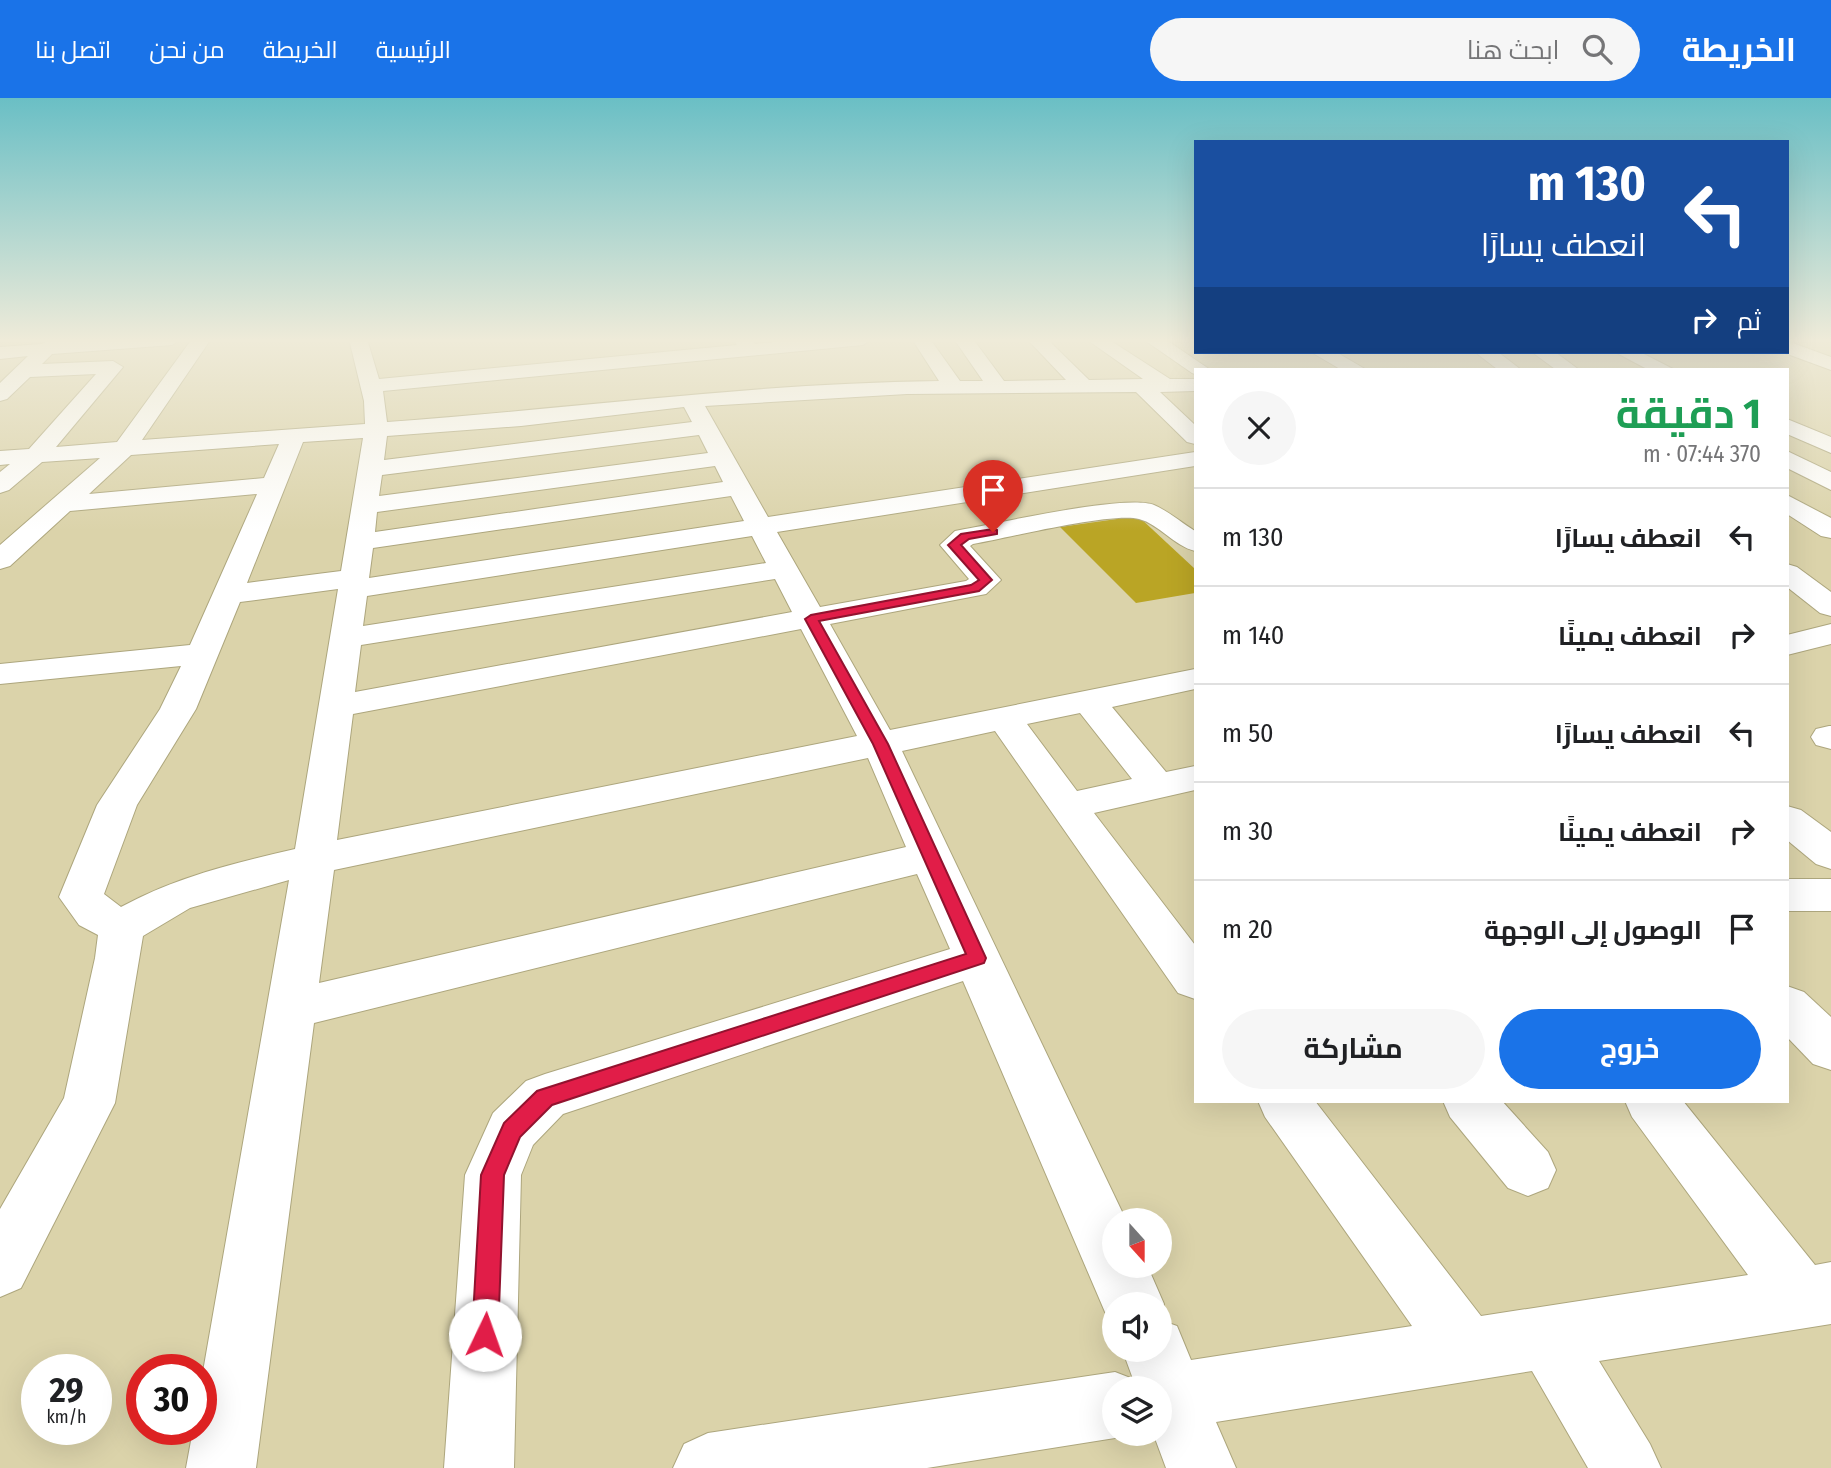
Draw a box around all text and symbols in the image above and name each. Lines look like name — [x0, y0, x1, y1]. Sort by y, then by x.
search box — [1150, 18, 1640, 81]
icon: search — [1578, 30, 1616, 68]
text: الخريطة — [1682, 30, 1796, 70]
text: ابحث هنا — [1467, 35, 1560, 66]
text: اتصل بنا — [35, 36, 111, 64]
text: من نحن — [149, 36, 225, 64]
text: الخريطة — [263, 36, 338, 64]
text: الرئيسية — [376, 36, 451, 64]
text: 130 m — [1528, 154, 1646, 213]
icon: left — [1670, 168, 1761, 259]
text: انعطف يسارًا — [1481, 226, 1646, 264]
icon: right — [1685, 301, 1723, 339]
text: ثم — [1737, 306, 1761, 337]
text: 1 دقيقة — [1616, 389, 1761, 439]
button: close — [1222, 391, 1296, 465]
text: 370 m · 07:44 — [1643, 440, 1761, 468]
pin — [963, 460, 1023, 532]
icon: arrive — [974, 471, 1012, 509]
icon: left — [1723, 518, 1761, 556]
text: 130 m — [1222, 522, 1284, 553]
text: انعطف يسارًا — [1555, 523, 1702, 554]
icon: right — [1723, 616, 1761, 654]
text: 140 m — [1222, 620, 1284, 651]
text: انعطف يمينًا — [1558, 621, 1702, 652]
icon: left — [1723, 714, 1761, 752]
text: 50 m — [1222, 718, 1274, 749]
text: انعطف يسارًا — [1555, 719, 1702, 750]
icon: right — [1723, 812, 1761, 850]
text: 30 m — [1222, 816, 1273, 847]
text: انعطف يمينًا — [1558, 817, 1702, 848]
icon: arrive — [1723, 910, 1761, 948]
text: 20 m — [1222, 914, 1273, 945]
text: الوصول إلى الوجهة — [1484, 915, 1702, 946]
button: مشاركة — [1222, 1009, 1485, 1089]
button: خروج — [1499, 1009, 1761, 1089]
north arrow — [1102, 1208, 1172, 1278]
map controls — [1102, 1208, 1172, 1446]
button: sound — [1102, 1292, 1172, 1362]
position arrow — [448, 1298, 522, 1372]
speed limit sign: 30 — [126, 1354, 217, 1445]
text: 29 — [49, 1369, 84, 1411]
button: layers — [1102, 1376, 1172, 1446]
text: km/h — [46, 1406, 87, 1428]

